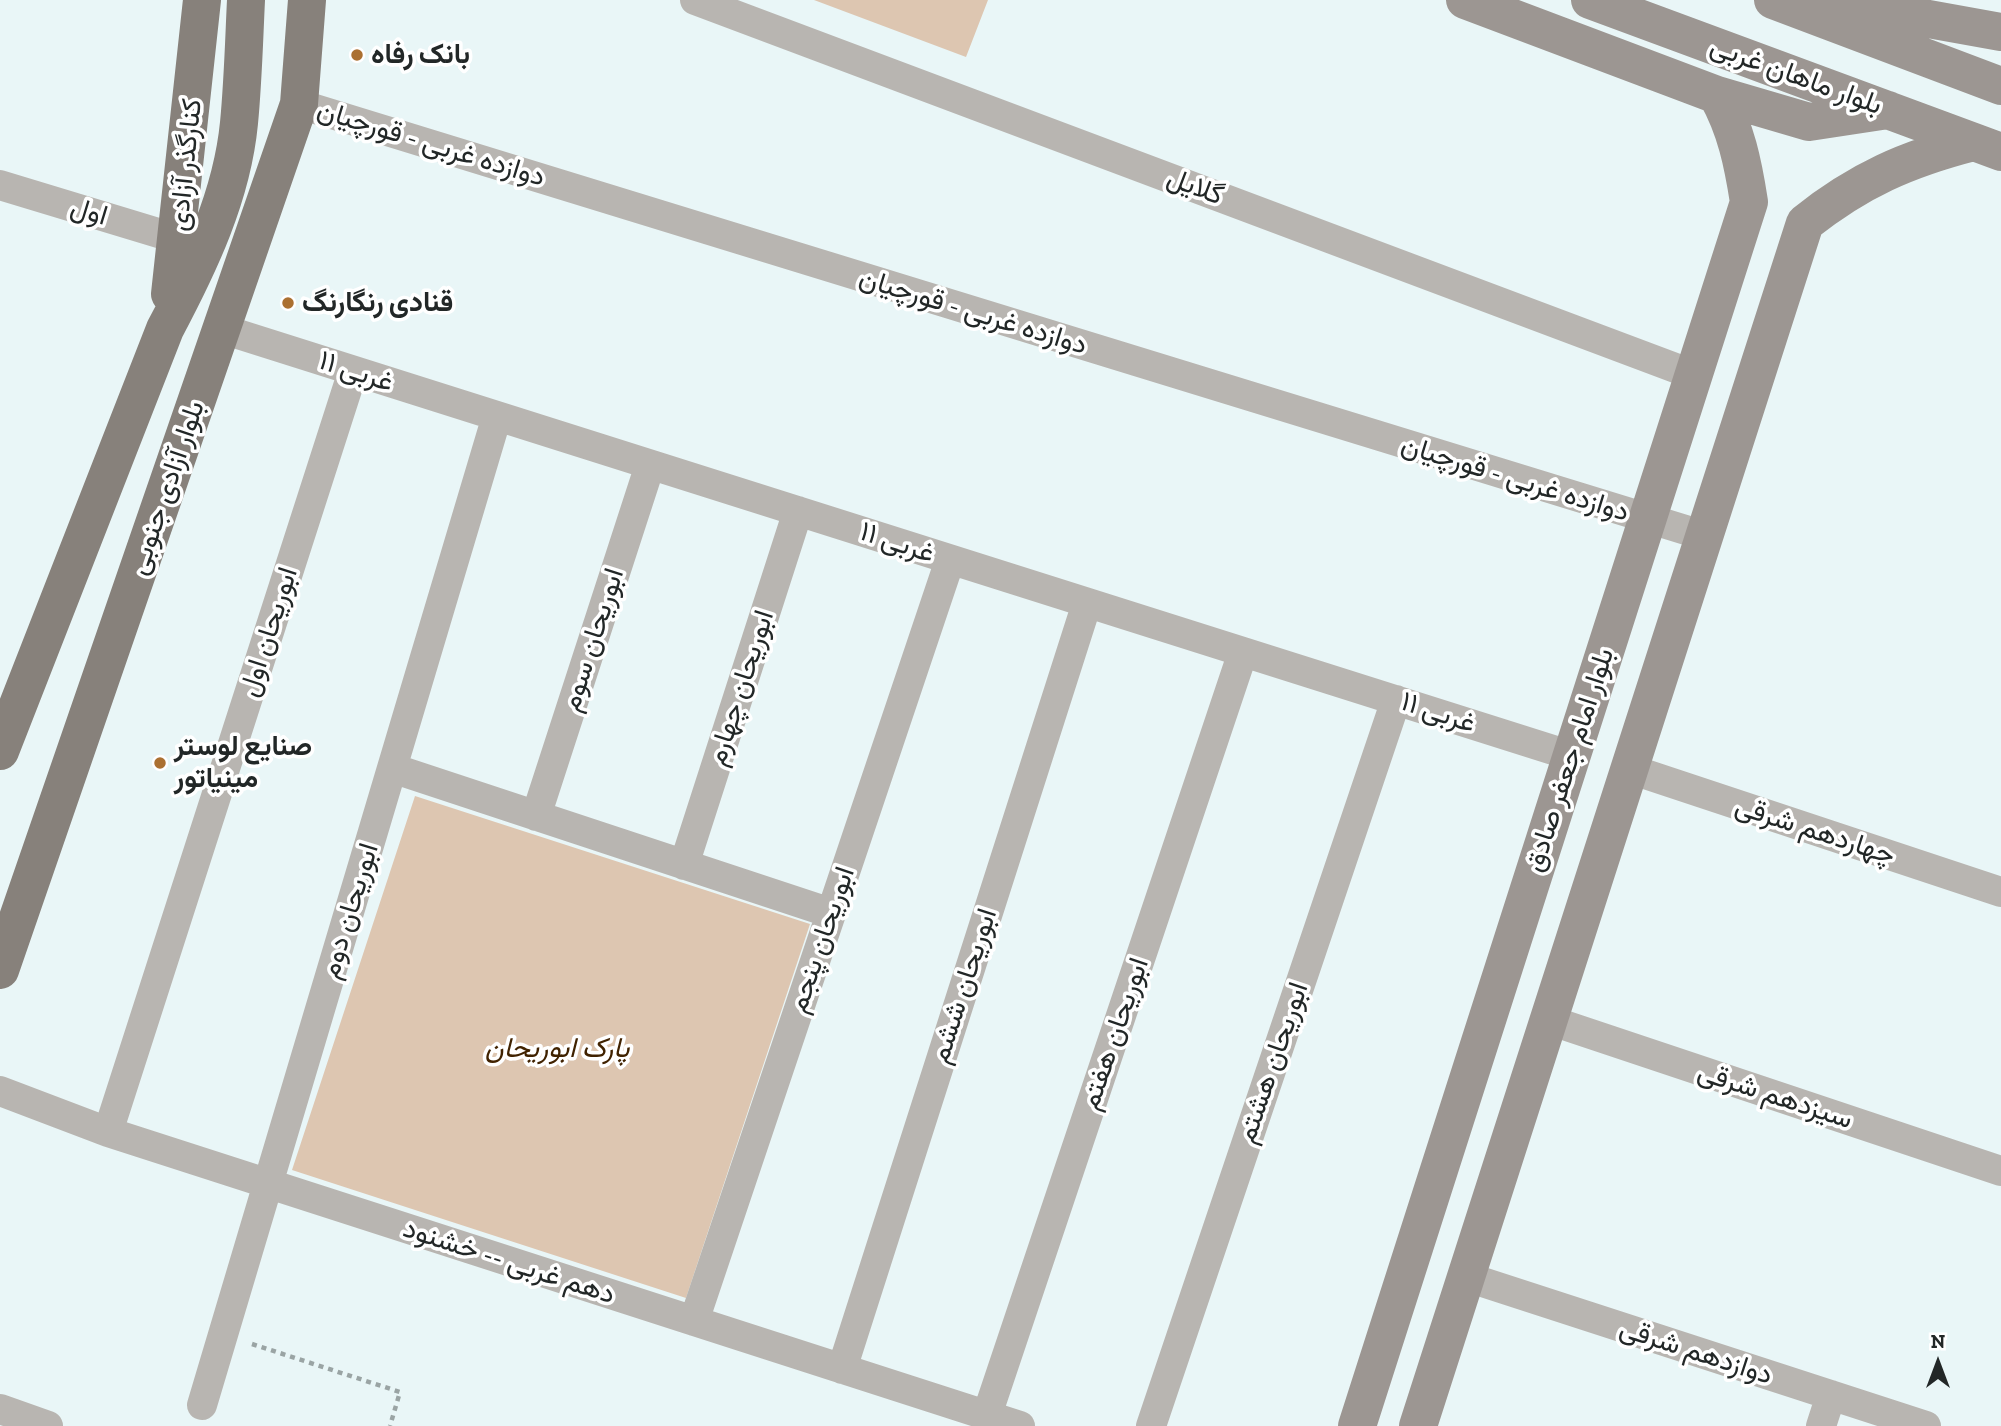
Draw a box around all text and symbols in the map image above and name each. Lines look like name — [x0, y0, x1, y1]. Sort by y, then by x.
street label: بلوار ماهان غربی — [1706, 29, 1886, 123]
place label: بانک رفاه — [371, 38, 470, 72]
marker: بانک رفاه — [349, 47, 365, 63]
street label: دوازده غربی - قورچیان — [313, 93, 549, 195]
street label: کنارگذر آزادی — [162, 97, 210, 233]
street label: گلایل — [1162, 161, 1228, 213]
street label: اول — [66, 191, 112, 233]
street label: دوازده غربی - قورچیان — [855, 261, 1091, 363]
place label: قنادی رنگارنگ — [302, 286, 453, 320]
marker: قنادی رنگارنگ — [280, 295, 296, 311]
street label: ۱۱ غربی — [315, 344, 397, 400]
street label: بلوار آزادی جنوبی — [122, 397, 212, 579]
street label: دوازده غربی - قورچیان — [1397, 428, 1633, 530]
street label: ۱۱ غربی — [856, 515, 938, 571]
street label: ابوریحان اول — [232, 563, 306, 701]
street label: ابوریحان سوم — [554, 564, 632, 716]
street label: ابوریحان چهارم — [700, 606, 782, 770]
street label: بلوار امام جعفر صادق — [1518, 644, 1622, 876]
street label: ۱۱ غربی — [1397, 685, 1479, 741]
place label: صنایع لوستر مینیاتور — [174, 730, 312, 796]
marker: صنایع لوستر مینیاتور — [152, 755, 168, 771]
street label: چهاردهم شرقی — [1731, 789, 1899, 873]
street label: ابوریحان دوم — [314, 839, 386, 983]
street label: ابوریحان پنجم — [781, 863, 863, 1017]
street label: ابوریحان ششم — [923, 904, 1005, 1068]
street label: ابوریحان هفتم — [1073, 954, 1157, 1114]
street label: ابوریحان هشتم — [1230, 978, 1316, 1148]
park label: پارک ابوریحان — [485, 1032, 629, 1066]
street label: سیزدهم شرقی — [1693, 1055, 1857, 1137]
street label: دهم غربی -- خشنود — [399, 1212, 619, 1312]
street label: دوازدهم شرقی — [1615, 1312, 1777, 1392]
north arrow — [1903, 1328, 1973, 1398]
text: N — [1931, 1330, 1945, 1353]

